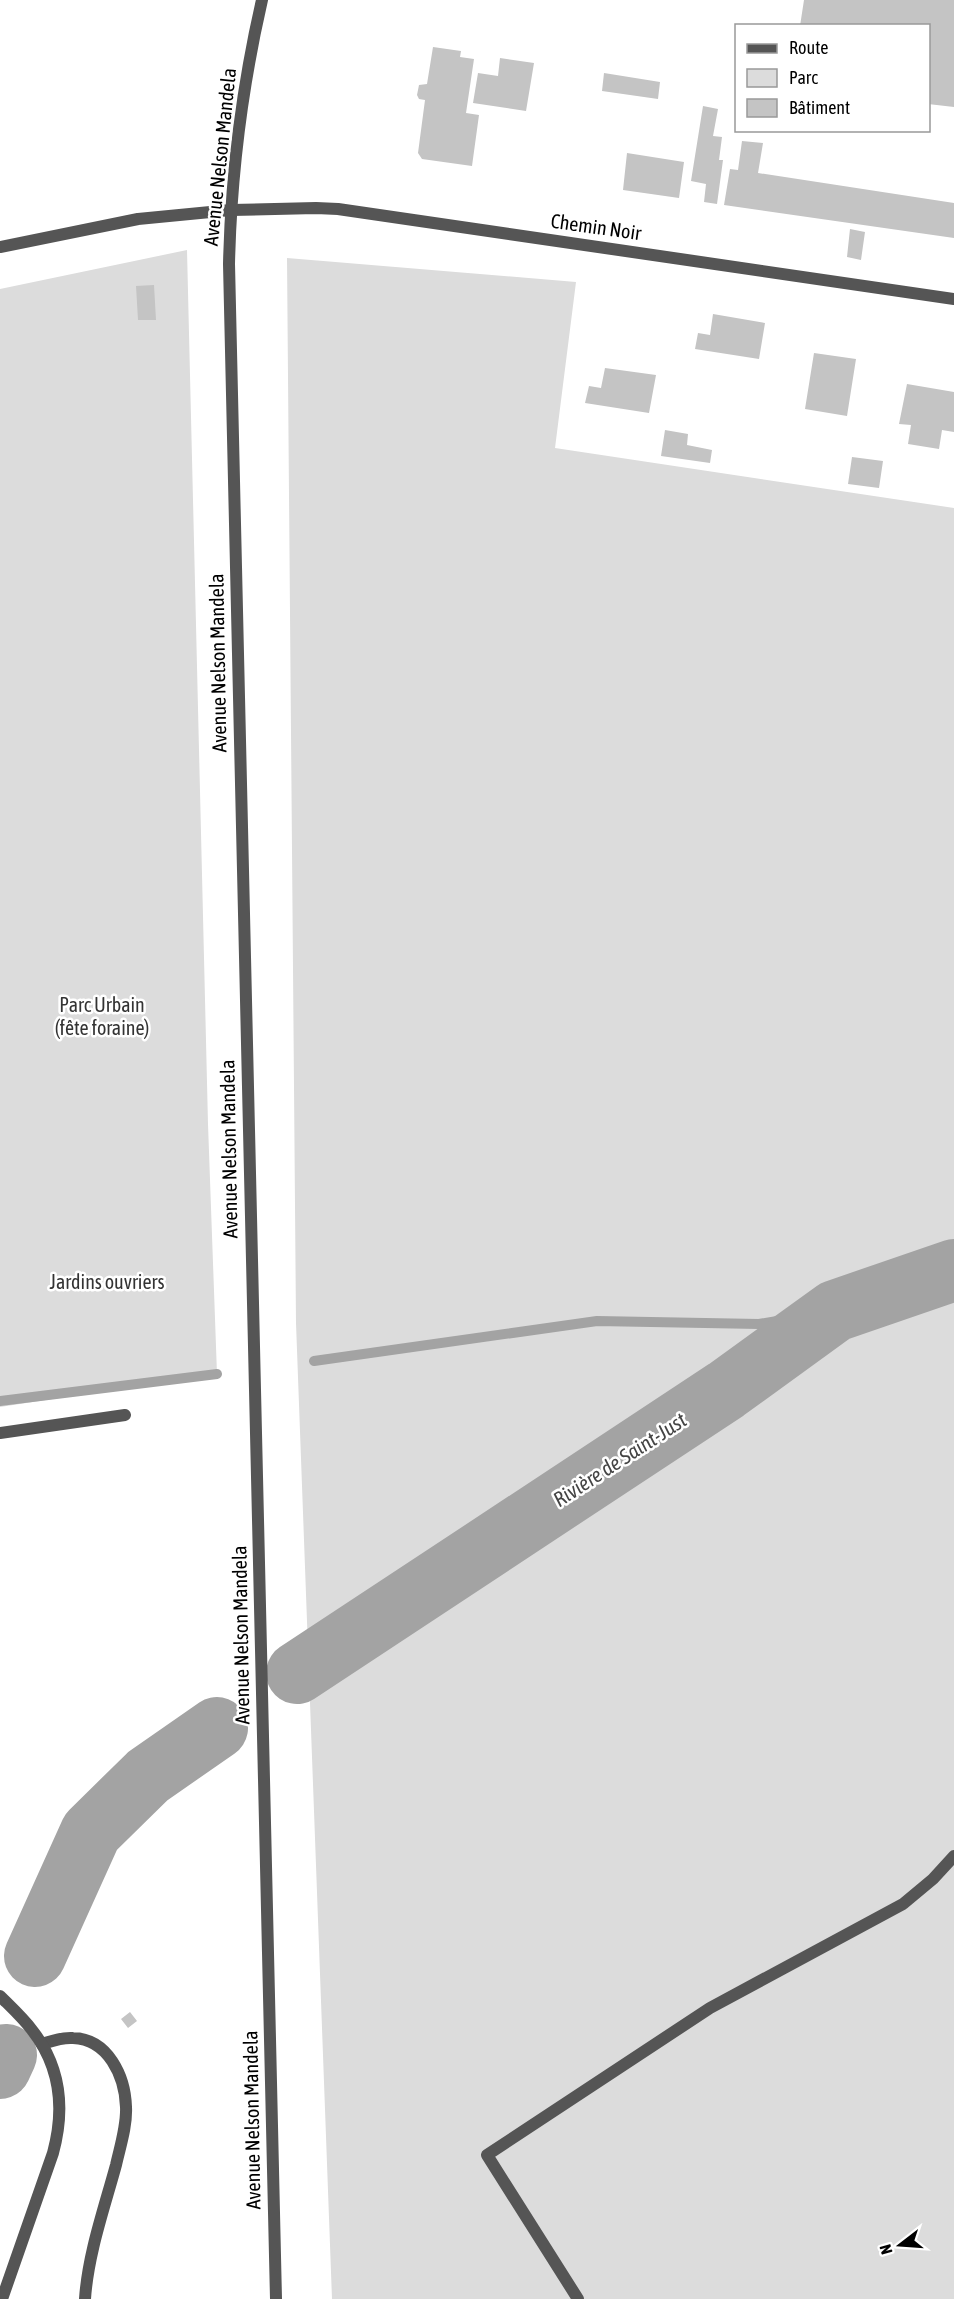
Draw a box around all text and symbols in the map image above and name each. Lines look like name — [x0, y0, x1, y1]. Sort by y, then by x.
legend — [735, 24, 930, 132]
text: Route — [789, 37, 828, 58]
street label: Avenue Nelson Mandela — [199, 67, 240, 247]
text: Parc — [789, 67, 818, 88]
text: Bâtiment — [789, 97, 850, 118]
street label: Chemin Noir — [549, 209, 644, 244]
street label: Avenue Nelson Mandela — [204, 573, 231, 753]
park label: Parc Urbain (fête foraine) — [55, 993, 149, 1039]
street label: Avenue Nelson Mandela — [215, 1059, 242, 1239]
park label: Jardins ouvriers — [49, 1270, 165, 1293]
water label: Rivière de Saint-Just — [548, 1407, 691, 1511]
street label: Avenue Nelson Mandela — [227, 1545, 254, 1725]
street label: Avenue Nelson Mandela — [238, 2030, 265, 2210]
north arrow — [870, 2215, 930, 2275]
text: N — [876, 2242, 896, 2257]

